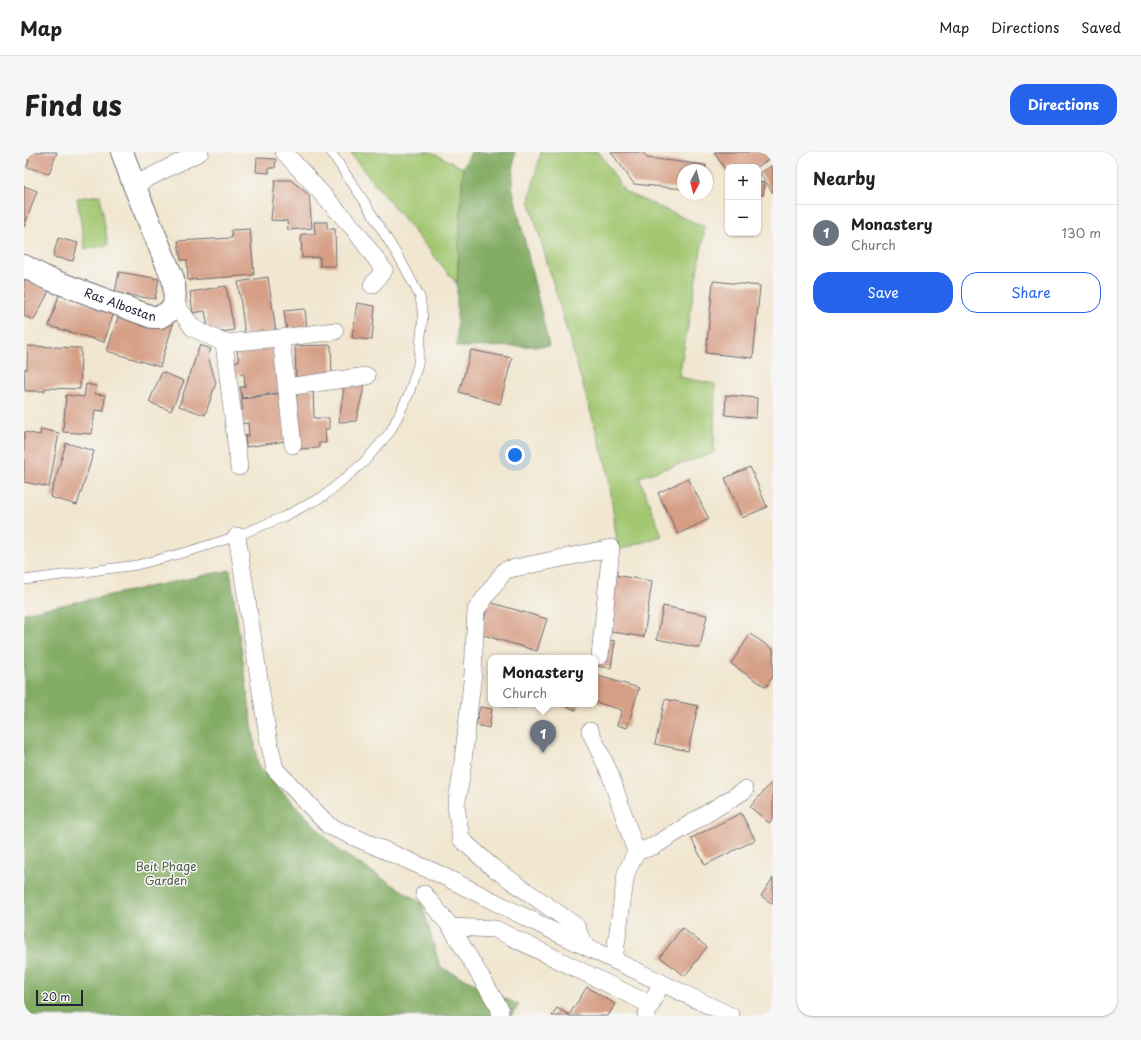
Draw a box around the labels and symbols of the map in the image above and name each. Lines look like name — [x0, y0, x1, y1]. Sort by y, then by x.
north arrow — [677, 164, 713, 200]
street label: Ras Albostan — [82, 283, 156, 325]
your location — [505, 445, 525, 465]
pin: 1 — [530, 720, 556, 753]
park label: Beit Phage Garden — [135, 857, 197, 889]
scale bar — [36, 988, 83, 1007]

